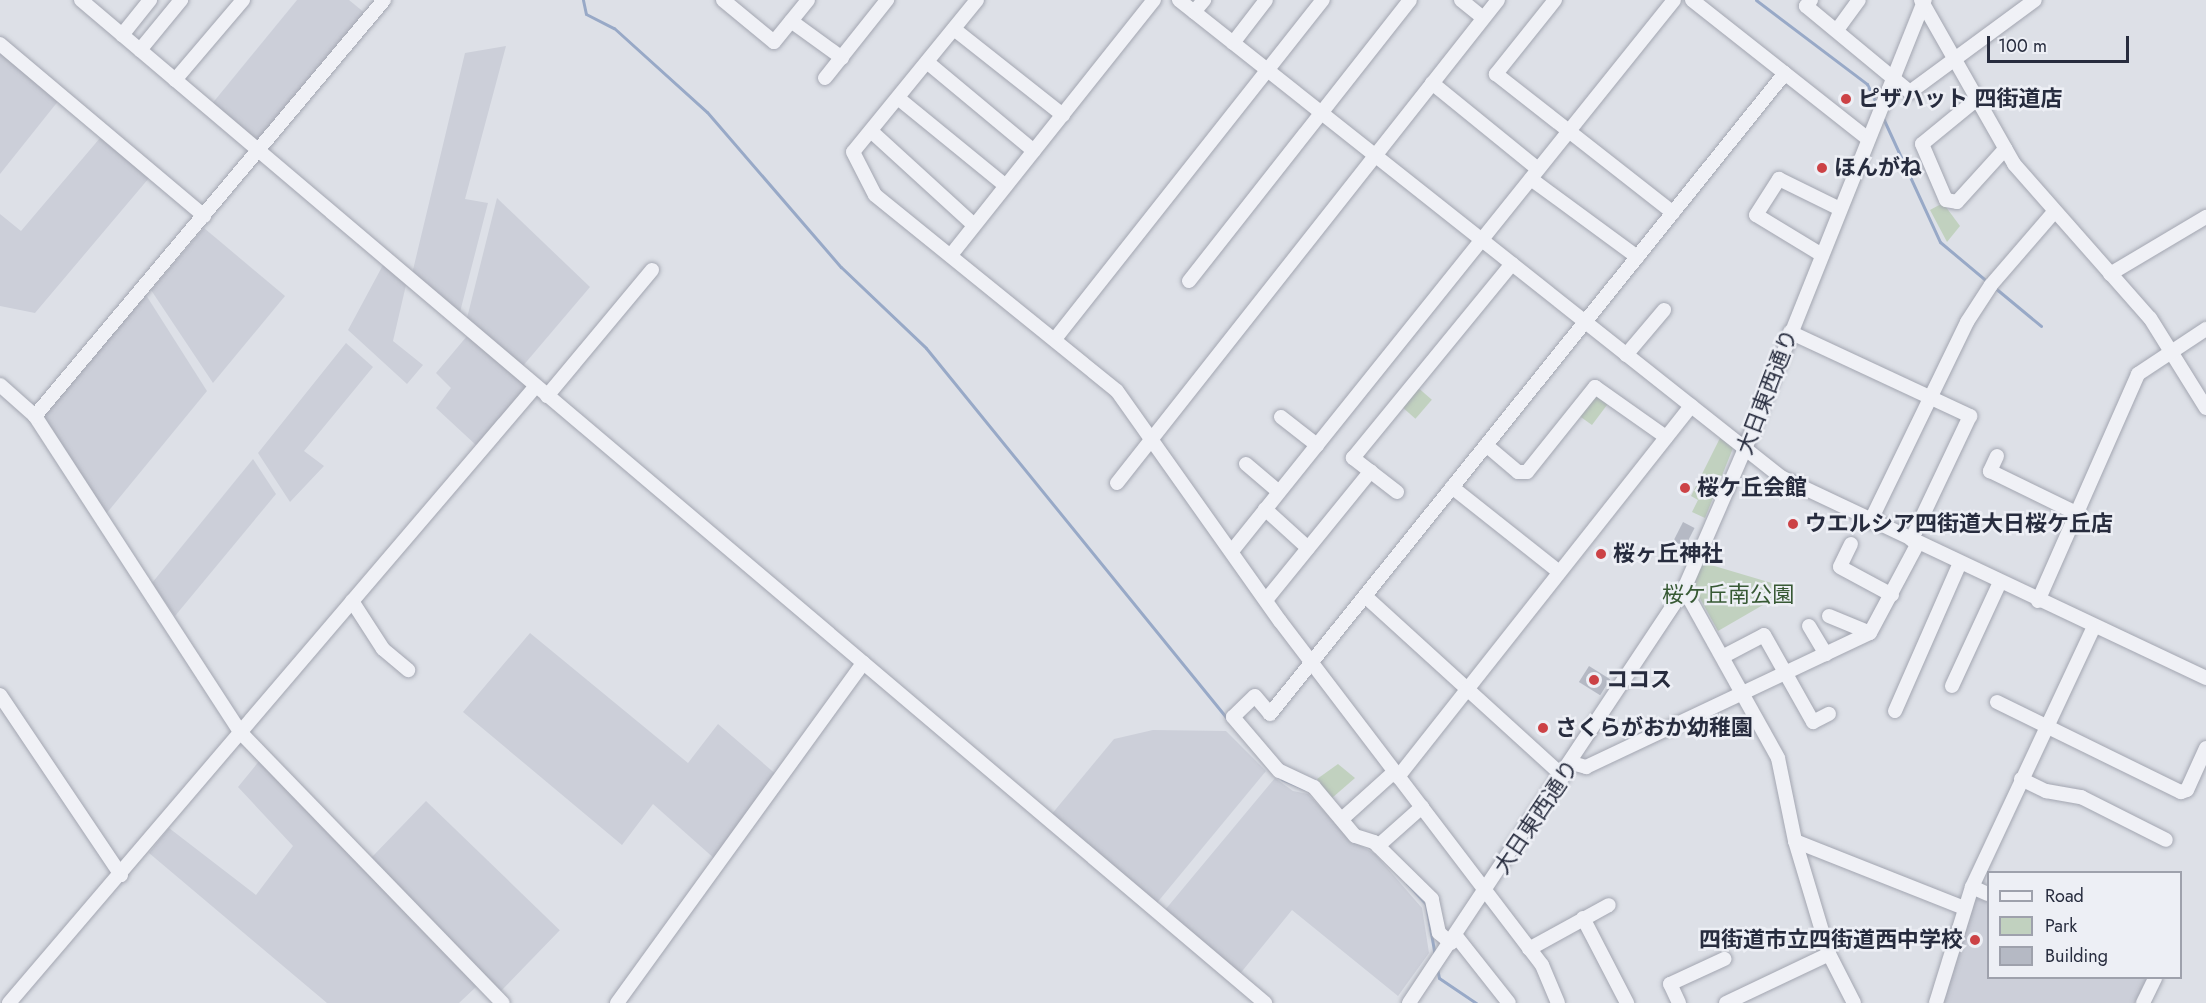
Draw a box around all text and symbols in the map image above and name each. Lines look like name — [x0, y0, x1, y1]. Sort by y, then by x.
scale bar — [1990, 24, 2132, 62]
text: 100 m — [1998, 33, 2047, 59]
place label: ピザハット 四街道店 — [1858, 86, 2063, 112]
marker: ピザハット 四街道店 — [1839, 92, 1853, 106]
place label: ほんがね — [1834, 155, 1922, 181]
marker: ほんがね — [1815, 161, 1829, 175]
street label: 大日東西通り — [1731, 326, 1803, 458]
place label: 桜ケ丘会館 — [1697, 475, 1807, 501]
marker: 桜ケ丘会館 — [1678, 481, 1692, 495]
place label: ウエルシア四街道大日桜ケ丘店 — [1805, 511, 2113, 537]
marker: ウエルシア四街道大日桜ケ丘店 — [1786, 517, 1800, 531]
place label: 桜ヶ丘神社 — [1613, 541, 1723, 567]
marker: 桜ヶ丘神社 — [1594, 547, 1608, 561]
park label: 桜ケ丘南公園 — [1662, 582, 1794, 608]
place label: ココス — [1606, 667, 1672, 693]
marker: ココス — [1587, 673, 1601, 687]
place label: さくらがおか幼稚園 — [1555, 715, 1753, 741]
marker: さくらがおか幼稚園 — [1536, 721, 1550, 735]
street label: 大日東西通り — [1488, 755, 1584, 879]
legend — [1987, 871, 2182, 979]
text: Road — [2045, 883, 2084, 909]
text: Park — [2045, 913, 2077, 939]
place label: 四街道市立四街道西中学校 — [1699, 927, 1963, 953]
marker: 四街道市立四街道西中学校 — [1968, 933, 1982, 947]
text: Building — [2045, 943, 2108, 969]

